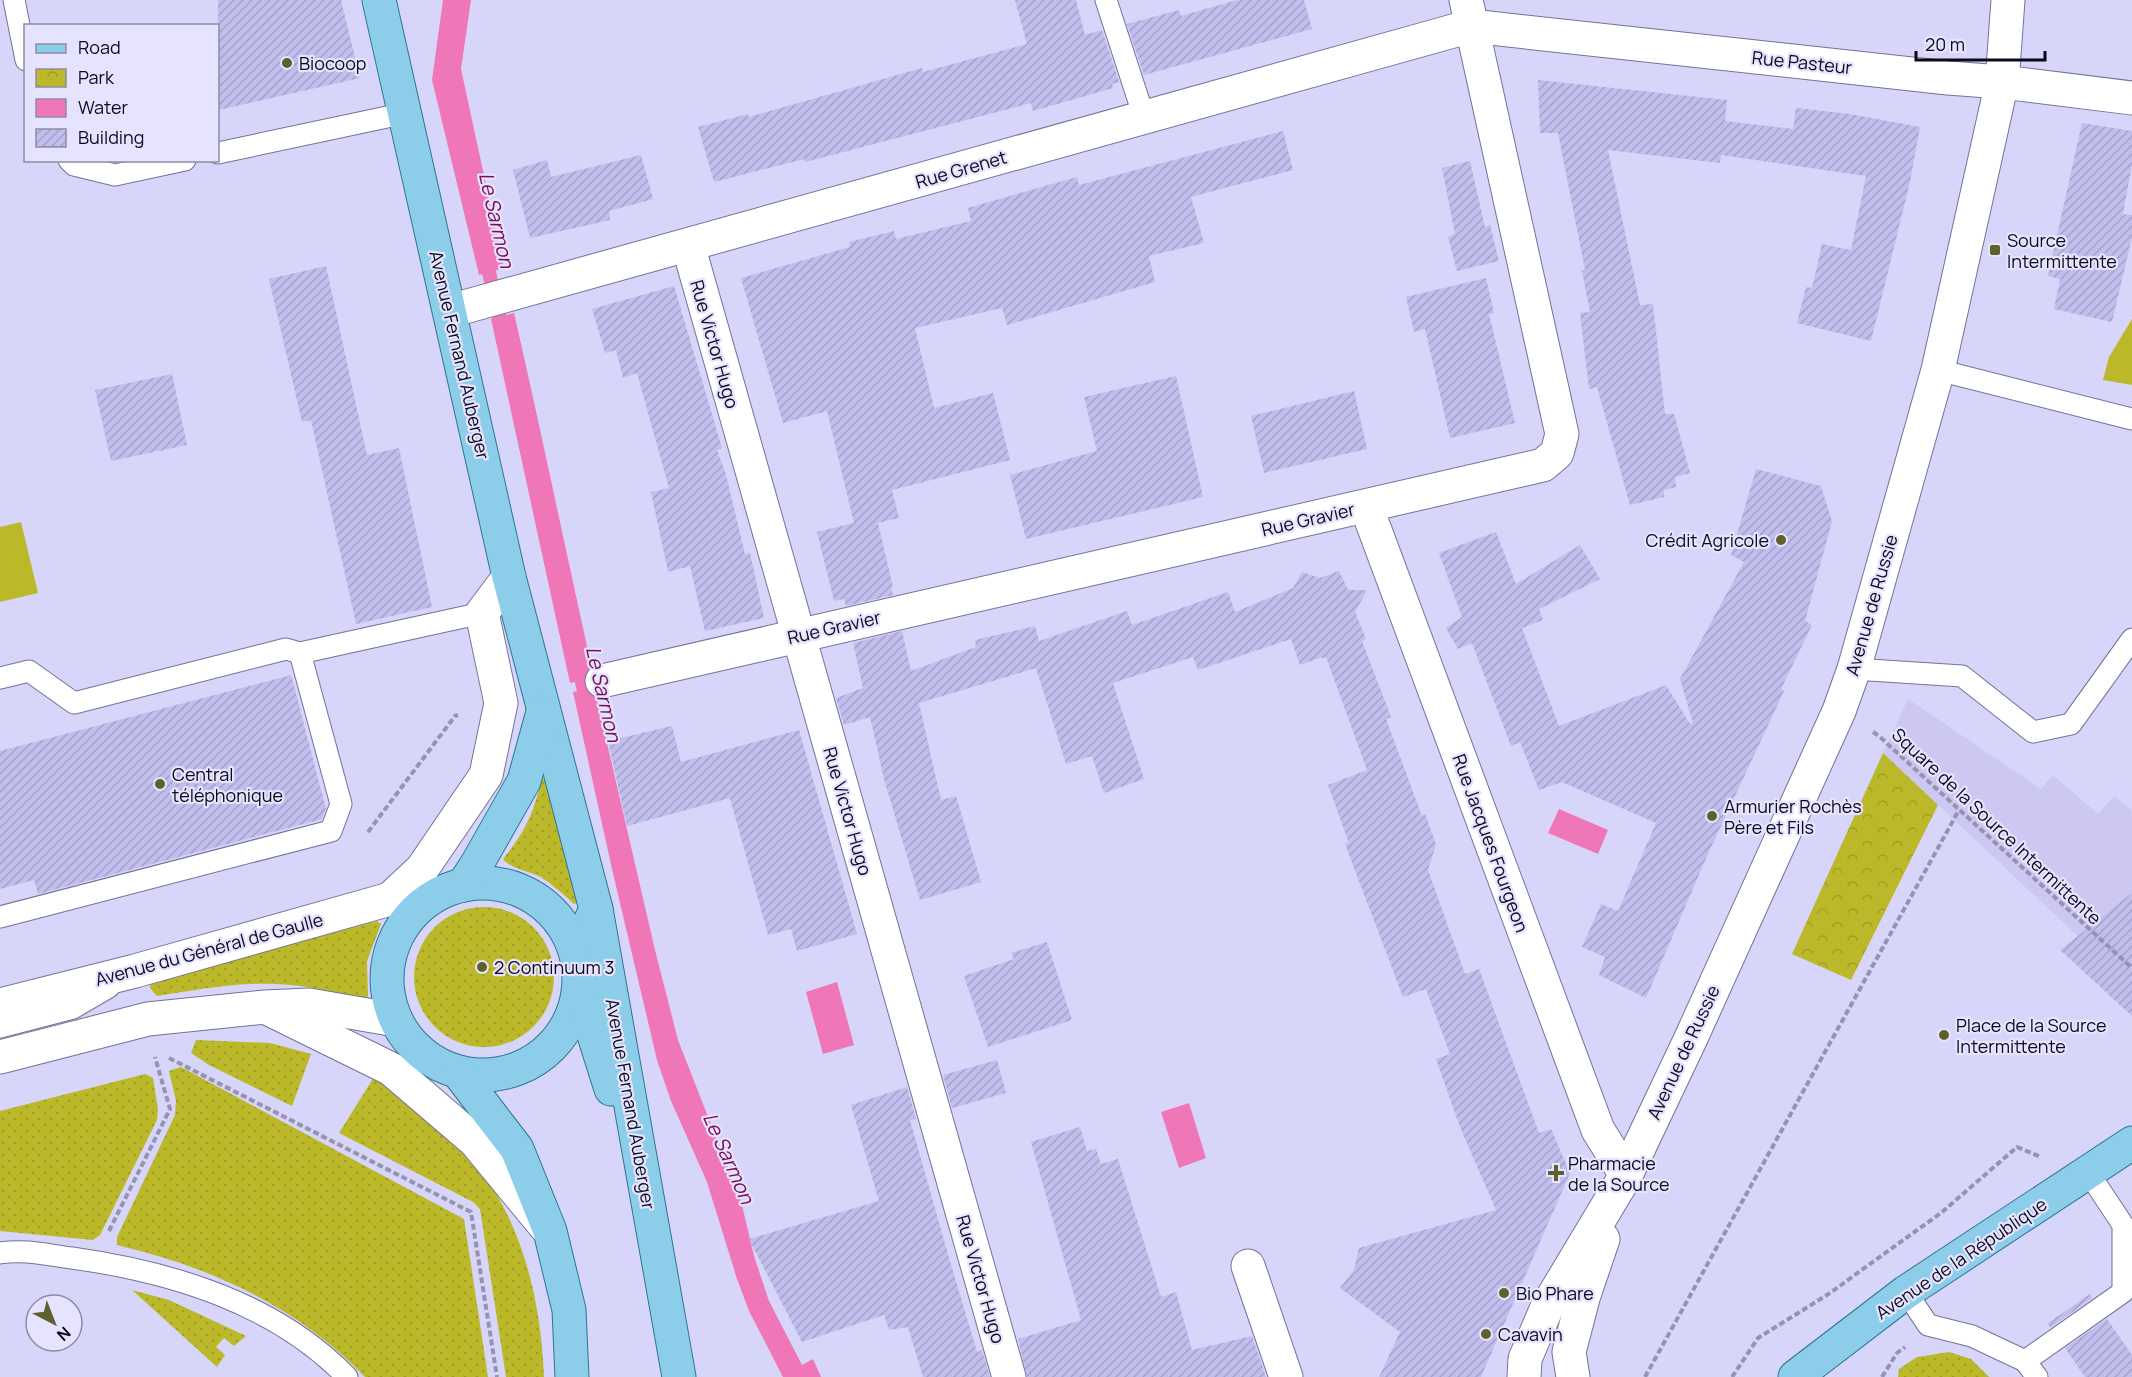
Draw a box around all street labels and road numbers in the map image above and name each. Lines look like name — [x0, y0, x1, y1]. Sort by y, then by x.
street label: Rue Pasteur — [1751, 45, 1854, 79]
street label: Rue Grenet — [913, 145, 1009, 193]
street label: Avenue Fernand Auberger — [424, 248, 496, 462]
street label: Rue Victor Hugo — [685, 277, 745, 411]
street label: Rue Gravier — [1259, 497, 1357, 541]
street label: Avenue de Russie — [1839, 532, 1903, 678]
street label: Rue Gravier — [785, 605, 883, 649]
street label: Square de la Source Intermittente — [1887, 722, 2107, 930]
street label: Rue Victor Hugo — [818, 744, 878, 878]
street label: Rue Jacques Fourgeon — [1448, 750, 1534, 936]
street label: Avenue du Général de Gaulle — [92, 907, 326, 991]
street label: Avenue de Russie — [1641, 981, 1725, 1123]
street label: Avenue Fernand Auberger — [601, 997, 661, 1212]
street label: Avenue de la République — [1871, 1192, 2051, 1324]
street label: Rue Victor Hugo — [951, 1212, 1011, 1346]

